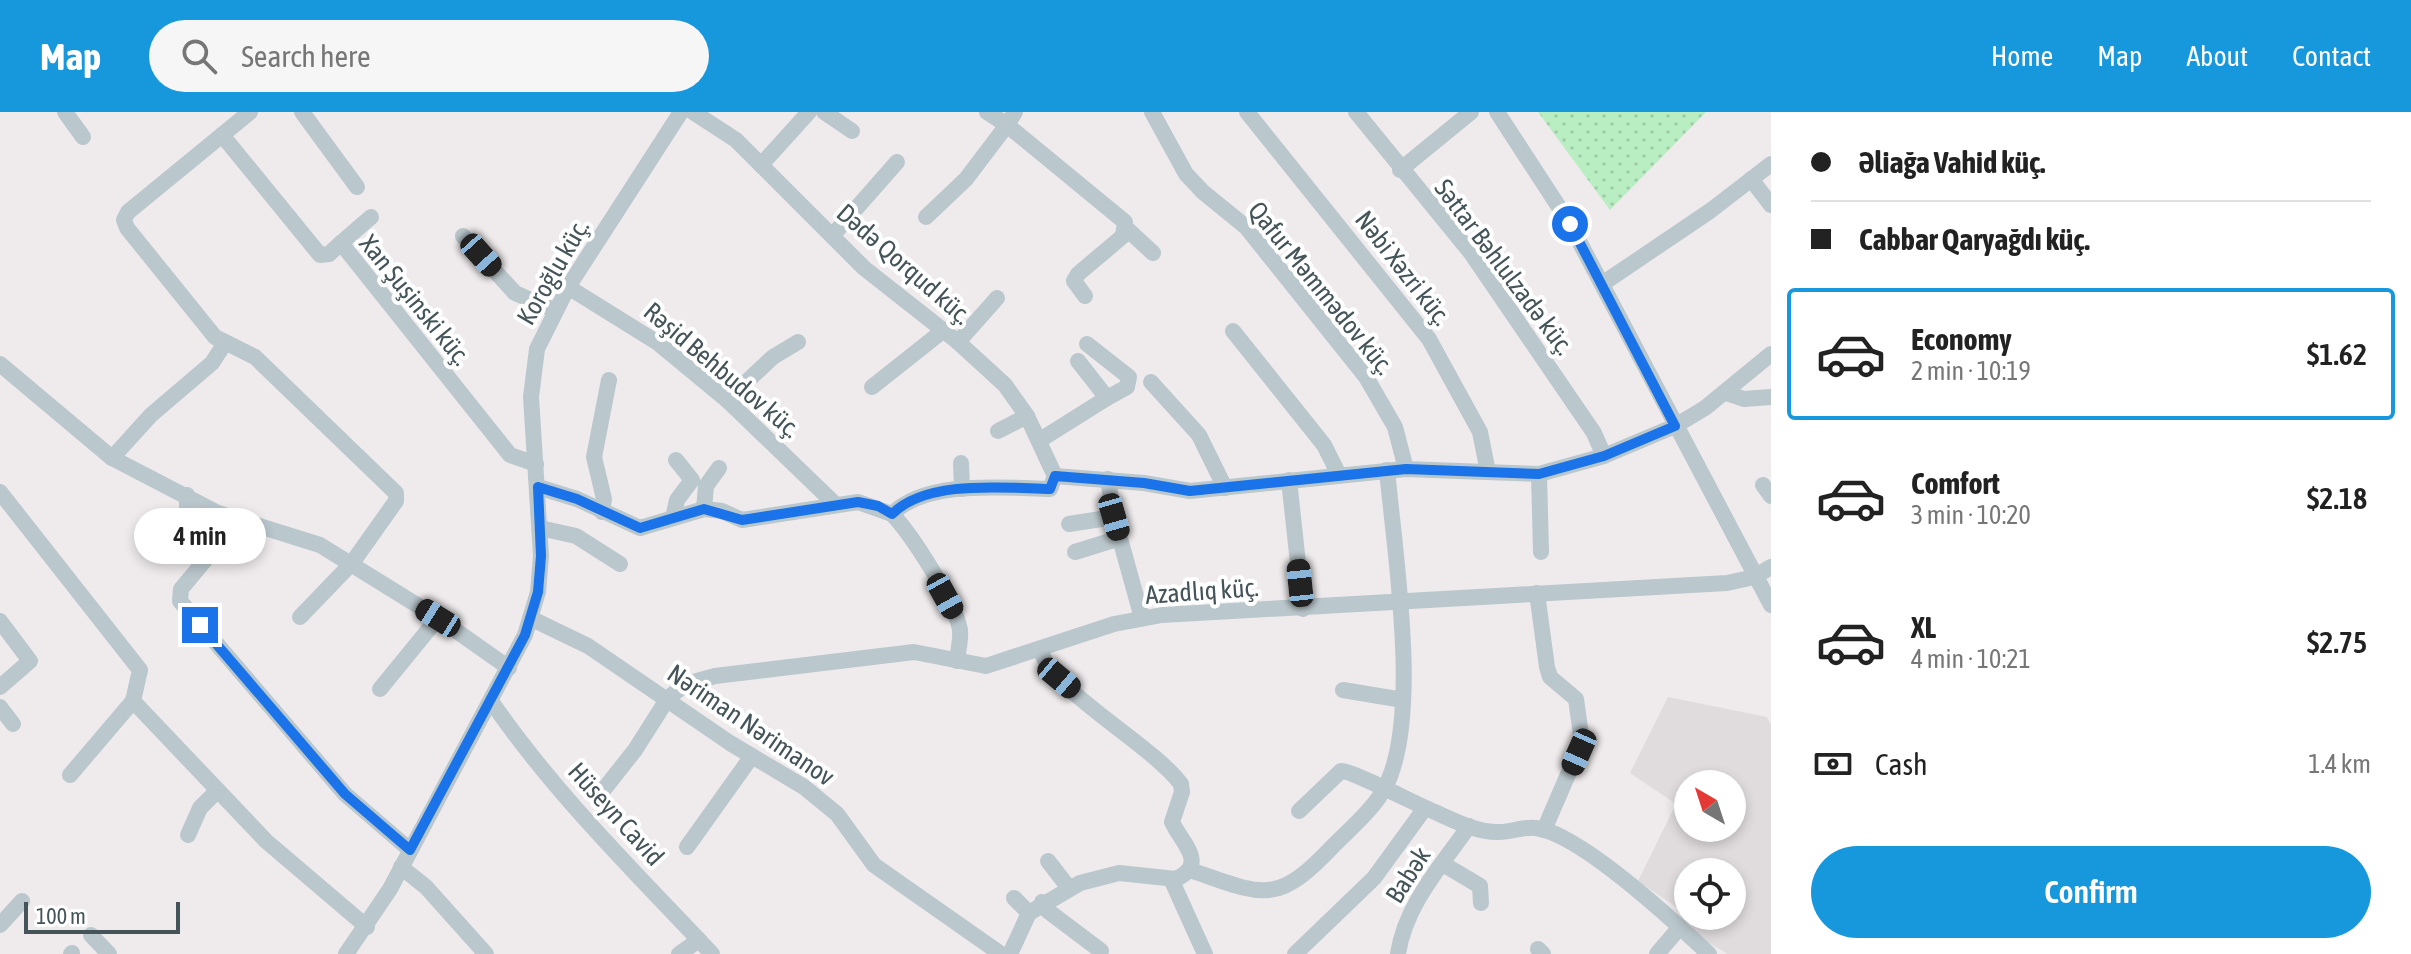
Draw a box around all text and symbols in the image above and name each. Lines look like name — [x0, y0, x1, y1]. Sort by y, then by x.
search box — [149, 20, 709, 92]
icon: search — [177, 34, 221, 78]
text: Map — [40, 35, 101, 78]
text: Search here — [241, 39, 371, 73]
text: Home — [1991, 40, 2053, 72]
text: Map — [2097, 40, 2142, 72]
text: About — [2186, 40, 2248, 72]
text: Contact — [2292, 40, 2371, 72]
text: Əliağa Vahid küç. — [1859, 145, 2045, 179]
street label: Səttar Bəhlulzadə küç. — [1428, 174, 1580, 360]
street label: Qafur Məmmədov küç. — [1242, 196, 1400, 380]
street label: Dədə Qorqud küç. — [831, 198, 977, 330]
street label: Nəbi Xəzri küç. — [1349, 205, 1457, 331]
route start — [1552, 206, 1588, 242]
street label: Koroğlu küç. — [511, 214, 595, 330]
text: Cabbar Qaryağdı küç. — [1859, 222, 2090, 256]
street label: Xan Şuşinski küç. — [353, 229, 477, 371]
car — [456, 229, 506, 281]
street label: Rəşid Behbudov küç. — [638, 296, 806, 444]
icon: car — [1815, 318, 1887, 390]
text: Economy — [1911, 322, 2012, 356]
text: $1.62 — [2307, 337, 2367, 371]
text: 2 min · 10:19 — [1911, 356, 2031, 386]
icon: car — [1815, 462, 1887, 534]
text: Comfort — [1911, 466, 2000, 500]
text: $2.18 — [2307, 481, 2367, 515]
car — [1096, 491, 1132, 543]
text: 3 min · 10:20 — [1911, 500, 2031, 530]
callout: 4 min — [134, 509, 266, 565]
text: 4 min — [173, 521, 227, 551]
car — [1286, 558, 1314, 608]
car — [923, 569, 967, 623]
street label: Azadlıq küç. — [1144, 572, 1260, 610]
car — [411, 595, 465, 641]
icon: car — [1815, 606, 1887, 678]
route end — [182, 607, 218, 643]
text: XL — [1911, 610, 1936, 644]
text: $2.75 — [2307, 625, 2367, 659]
text: 4 min · 10:21 — [1911, 644, 2031, 674]
car — [1033, 653, 1085, 703]
street label: Nəriman Nərimanov — [662, 658, 840, 792]
car — [1558, 725, 1600, 779]
icon: cash — [1811, 742, 1855, 786]
text: Cash — [1875, 747, 1928, 781]
text: 1.4 km — [2308, 749, 2371, 779]
street label: Hüseyn Cavid — [562, 756, 670, 872]
north arrow — [1674, 770, 1746, 842]
map controls — [1674, 770, 1746, 930]
street label: Babək — [1379, 842, 1437, 908]
button: Confirm — [1811, 846, 2371, 938]
button: locate — [1674, 858, 1746, 930]
scale bar — [24, 898, 180, 934]
text: 100 m — [36, 903, 86, 929]

